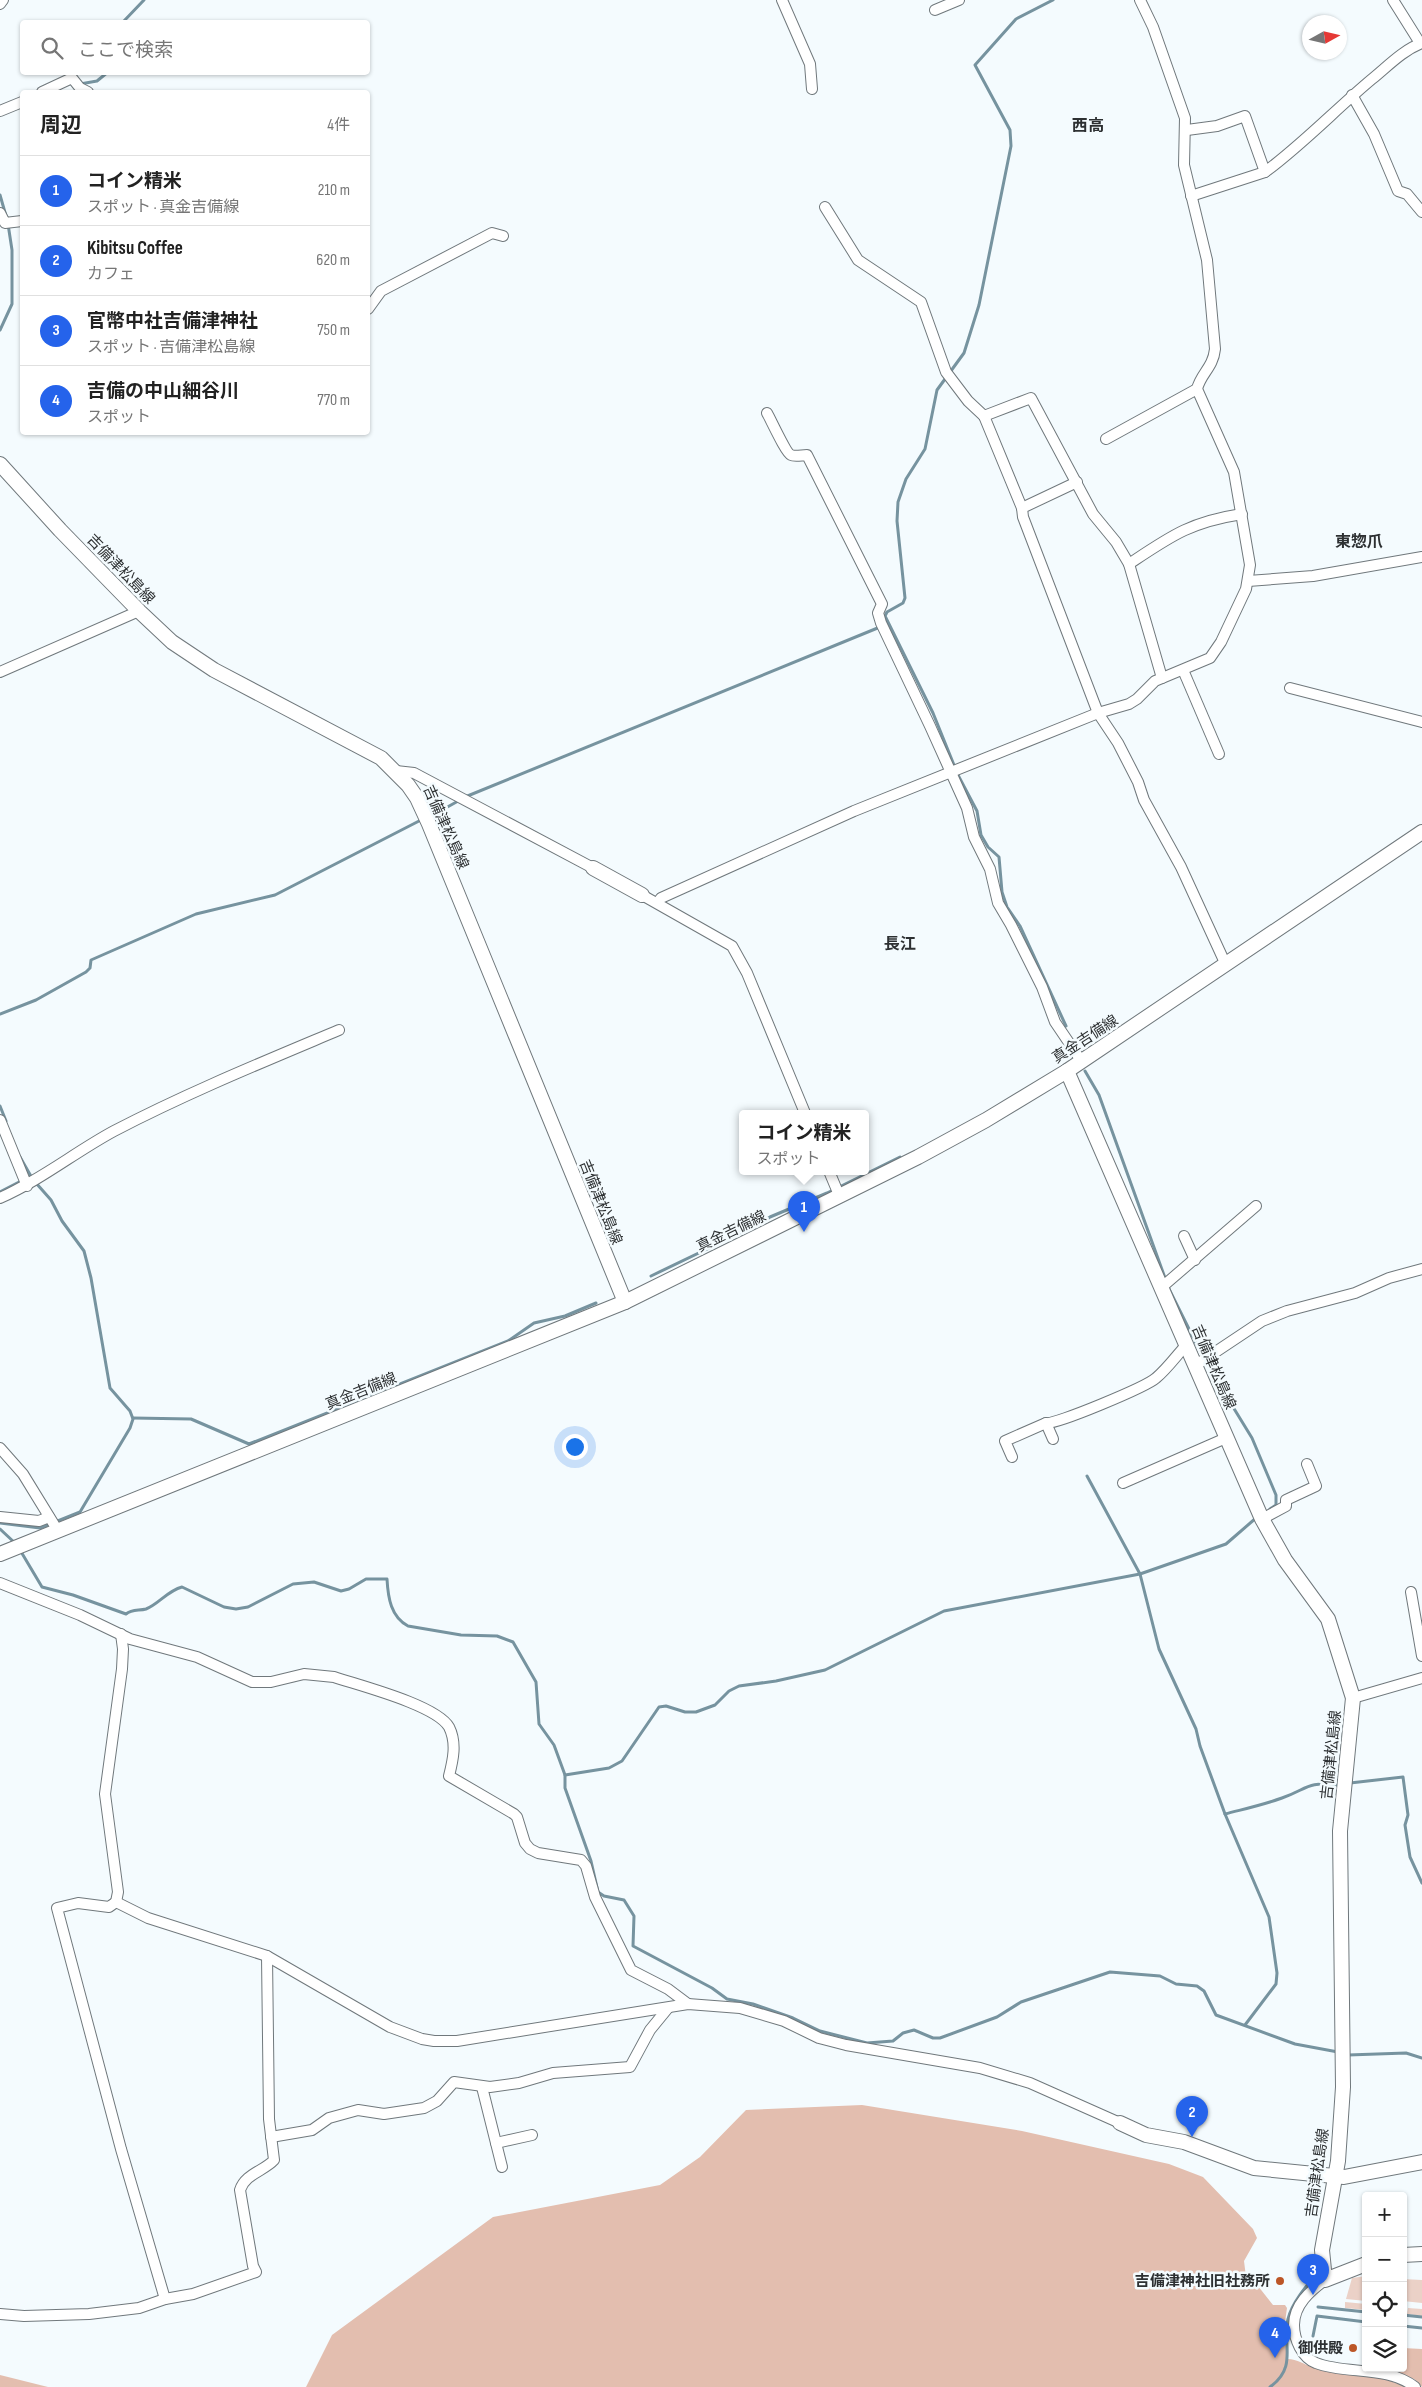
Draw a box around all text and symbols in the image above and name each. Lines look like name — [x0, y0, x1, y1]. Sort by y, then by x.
north arrow — [1302, 15, 1347, 60]
search box — [20, 20, 370, 75]
icon: search — [38, 34, 66, 62]
text: ここで検索 — [78, 39, 173, 62]
text: 周辺 — [40, 113, 82, 138]
text: 4件 — [327, 116, 350, 135]
district label: 西高 — [1072, 117, 1104, 136]
text: コイン精米 — [87, 170, 182, 193]
text: 1 — [53, 181, 59, 200]
text: 210 m — [318, 181, 350, 200]
text: スポット · 真金吉備線 — [87, 198, 239, 217]
text: Kibitsu Coffee — [87, 237, 183, 260]
text: 2 — [52, 251, 60, 270]
text: 620 m — [316, 251, 350, 270]
text: カフェ — [87, 265, 135, 284]
text: 官幣中社吉備津神社 — [87, 310, 258, 333]
text: 3 — [52, 321, 60, 340]
text: 750 m — [317, 321, 350, 340]
text: スポット · 吉備津松島線 — [87, 338, 255, 357]
text: 吉備の中山細谷川 — [87, 380, 239, 403]
text: 4 — [52, 391, 60, 410]
text: 770 m — [317, 391, 350, 410]
text: スポット — [87, 408, 151, 427]
street label: 吉備津松島線 — [83, 530, 159, 608]
district label: 東惣爪 — [1335, 533, 1383, 552]
street label: 吉備津松島線 — [419, 782, 473, 872]
district label: 長江 — [884, 935, 916, 954]
street label: 真金吉備線 — [1049, 1011, 1122, 1068]
popup — [739, 1110, 869, 1175]
text: コイン精米 — [756, 1122, 852, 1145]
text: スポット — [756, 1150, 821, 1169]
street label: 吉備津松島線 — [575, 1157, 626, 1247]
pin: 1 — [788, 1191, 820, 1232]
street label: 真金吉備線 — [693, 1206, 769, 1256]
street label: 吉備津松島線 — [1187, 1322, 1240, 1412]
street label: 真金吉備線 — [323, 1369, 400, 1414]
your location — [562, 1434, 588, 1460]
street label: 吉備津松島線 — [1317, 1709, 1346, 1801]
pin: 2 — [1176, 2096, 1208, 2137]
street label: 吉備津松島線 — [1302, 2127, 1333, 2219]
map controls — [1362, 2192, 1407, 2372]
button: + — [1362, 2192, 1407, 2237]
button: − — [1362, 2237, 1407, 2282]
pin: 3 — [1297, 2254, 1329, 2295]
place label: 吉備津神社旧社務所 — [1135, 2272, 1270, 2291]
marker: 吉備津神社旧社務所 — [1274, 2275, 1286, 2287]
button: locate — [1362, 2282, 1407, 2327]
pin: 4 — [1259, 2317, 1291, 2358]
button: layers — [1362, 2327, 1407, 2372]
place label: 御供殿 — [1298, 2339, 1343, 2358]
marker: 御供殿 — [1347, 2342, 1359, 2354]

